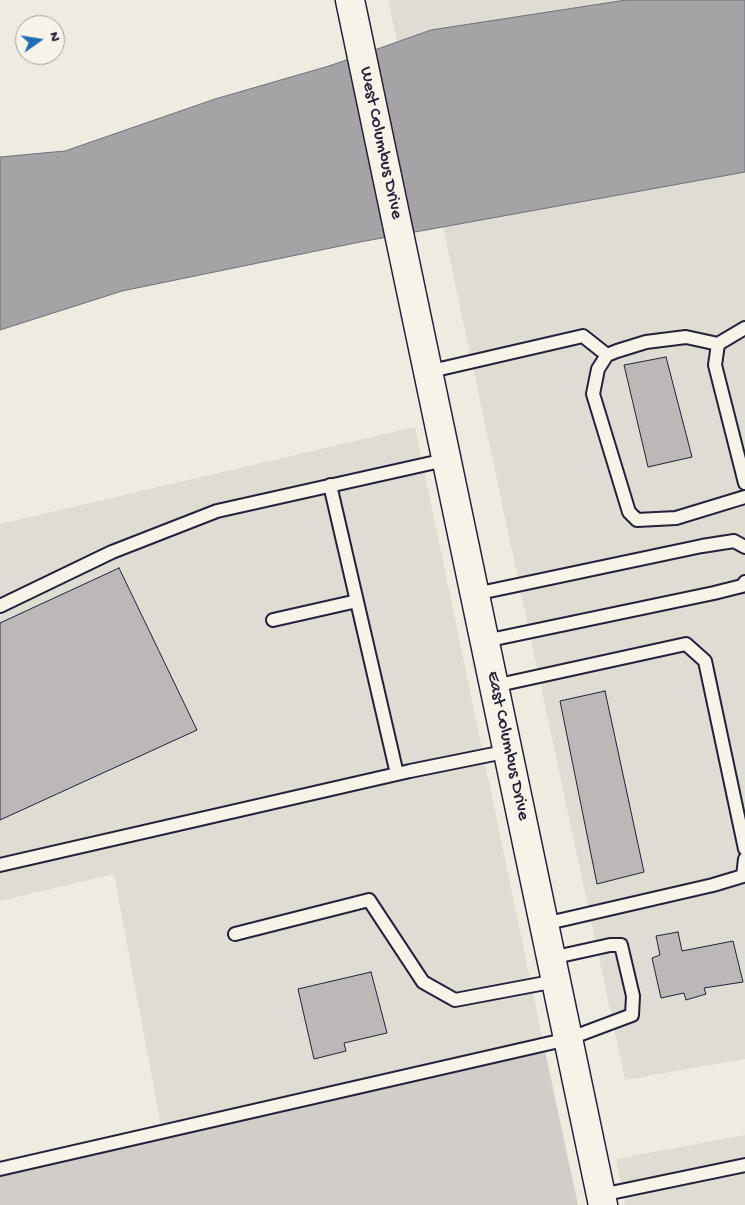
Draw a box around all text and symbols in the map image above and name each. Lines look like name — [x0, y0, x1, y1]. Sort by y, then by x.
north arrow — [15, 15, 65, 65]
text: N — [45, 30, 63, 43]
street label: West Columbus Drive — [353, 65, 407, 221]
street label: East Columbus Drive — [481, 670, 533, 822]

